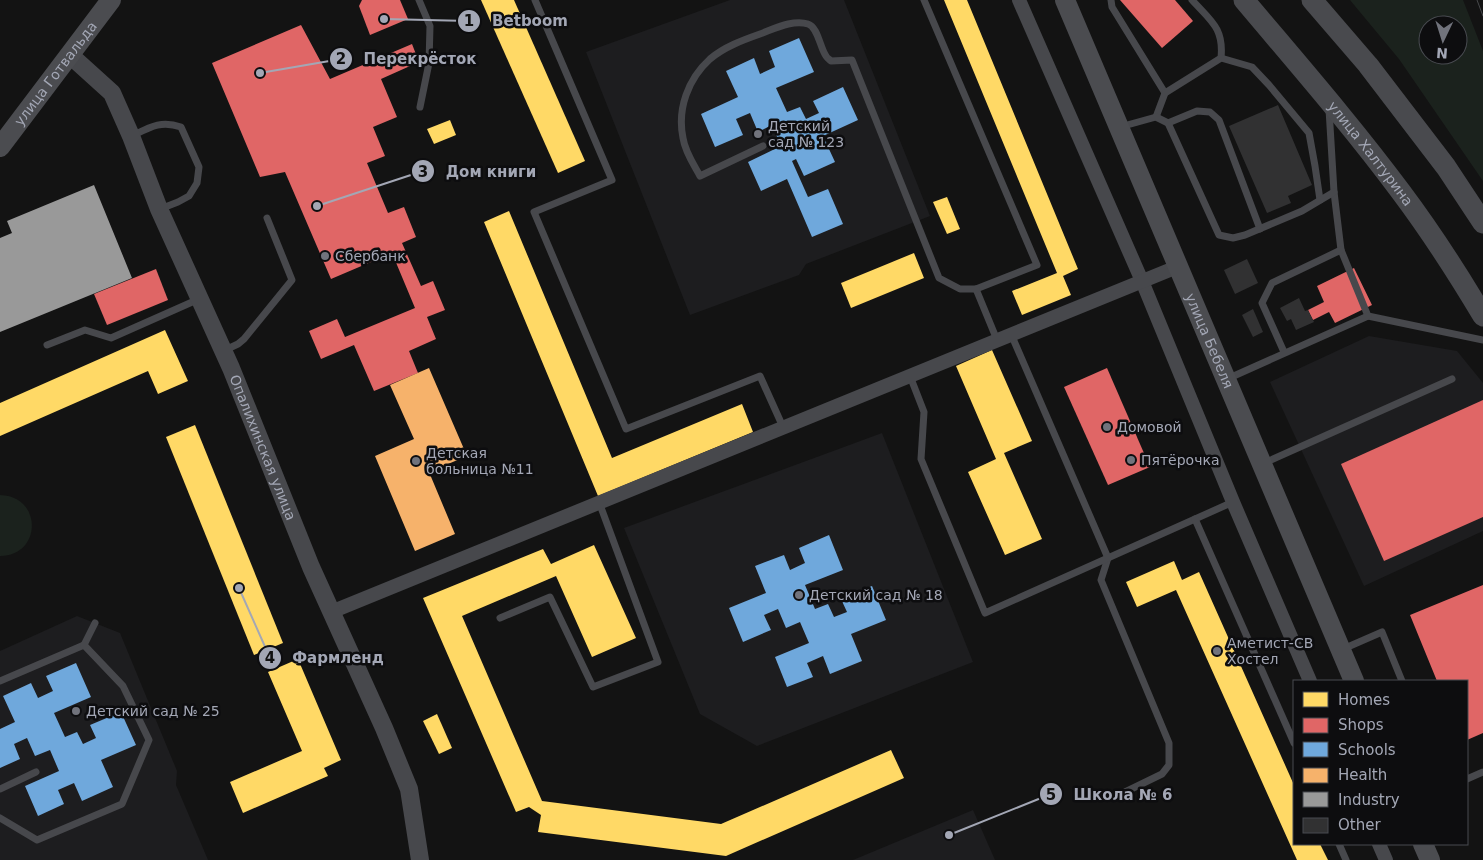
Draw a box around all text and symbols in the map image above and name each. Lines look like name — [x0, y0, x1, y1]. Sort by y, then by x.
callout: Betboom — [457, 6, 578, 36]
text: 1 — [464, 12, 474, 30]
text: Betboom — [492, 12, 568, 30]
north arrow — [1418, 15, 1468, 65]
street label: улица Готвальда — [11, 18, 100, 129]
callout: Перекрёсток — [328, 44, 486, 74]
text: N — [1436, 45, 1448, 61]
text: 2 — [336, 50, 346, 68]
text: Перекрёсток — [364, 50, 476, 68]
street label: улица Халтурина — [1325, 98, 1416, 209]
place label: Детский сад № 123 — [768, 118, 844, 150]
marker: Детский сад № 123 — [752, 128, 764, 140]
callout: Дом книги — [411, 156, 546, 186]
text: 3 — [418, 163, 428, 181]
text: Дом книги — [446, 163, 536, 181]
place label: Сбербанк — [335, 248, 406, 264]
marker: Сбербанк — [319, 250, 331, 262]
street label: улица Бебеля — [1182, 291, 1237, 391]
street label: Опалихинская улица — [227, 372, 299, 523]
place label: Домовой — [1117, 419, 1182, 435]
marker: Домовой — [1101, 421, 1113, 433]
place label: Детская больница №11 — [426, 445, 534, 477]
place label: Пятёрочка — [1141, 452, 1219, 468]
marker: Пятёрочка — [1125, 454, 1137, 466]
marker: Детская больница №11 — [410, 455, 422, 467]
place label: Детский сад № 18 — [809, 587, 943, 603]
marker: Детский сад № 18 — [793, 589, 805, 601]
place label: Аметист-СВ Хостел — [1227, 635, 1313, 667]
callout: Фармленд — [257, 643, 394, 673]
marker: Аметист-СВ Хостел — [1211, 645, 1223, 657]
text: 4 — [265, 649, 275, 667]
text: Фармленд — [292, 649, 384, 667]
legend — [1293, 680, 1468, 845]
text: Homes — [1338, 691, 1390, 709]
place label: Детский сад № 25 — [86, 703, 220, 719]
marker: Детский сад № 25 — [70, 705, 82, 717]
text: Shops — [1338, 716, 1384, 734]
text: Schools — [1338, 741, 1396, 759]
text: Health — [1338, 766, 1387, 784]
callout: Школа № 6 — [1039, 779, 1183, 809]
text: 5 — [1046, 786, 1056, 804]
text: Школа № 6 — [1073, 786, 1173, 804]
text: Industry — [1338, 791, 1400, 809]
text: Other — [1338, 816, 1381, 834]

